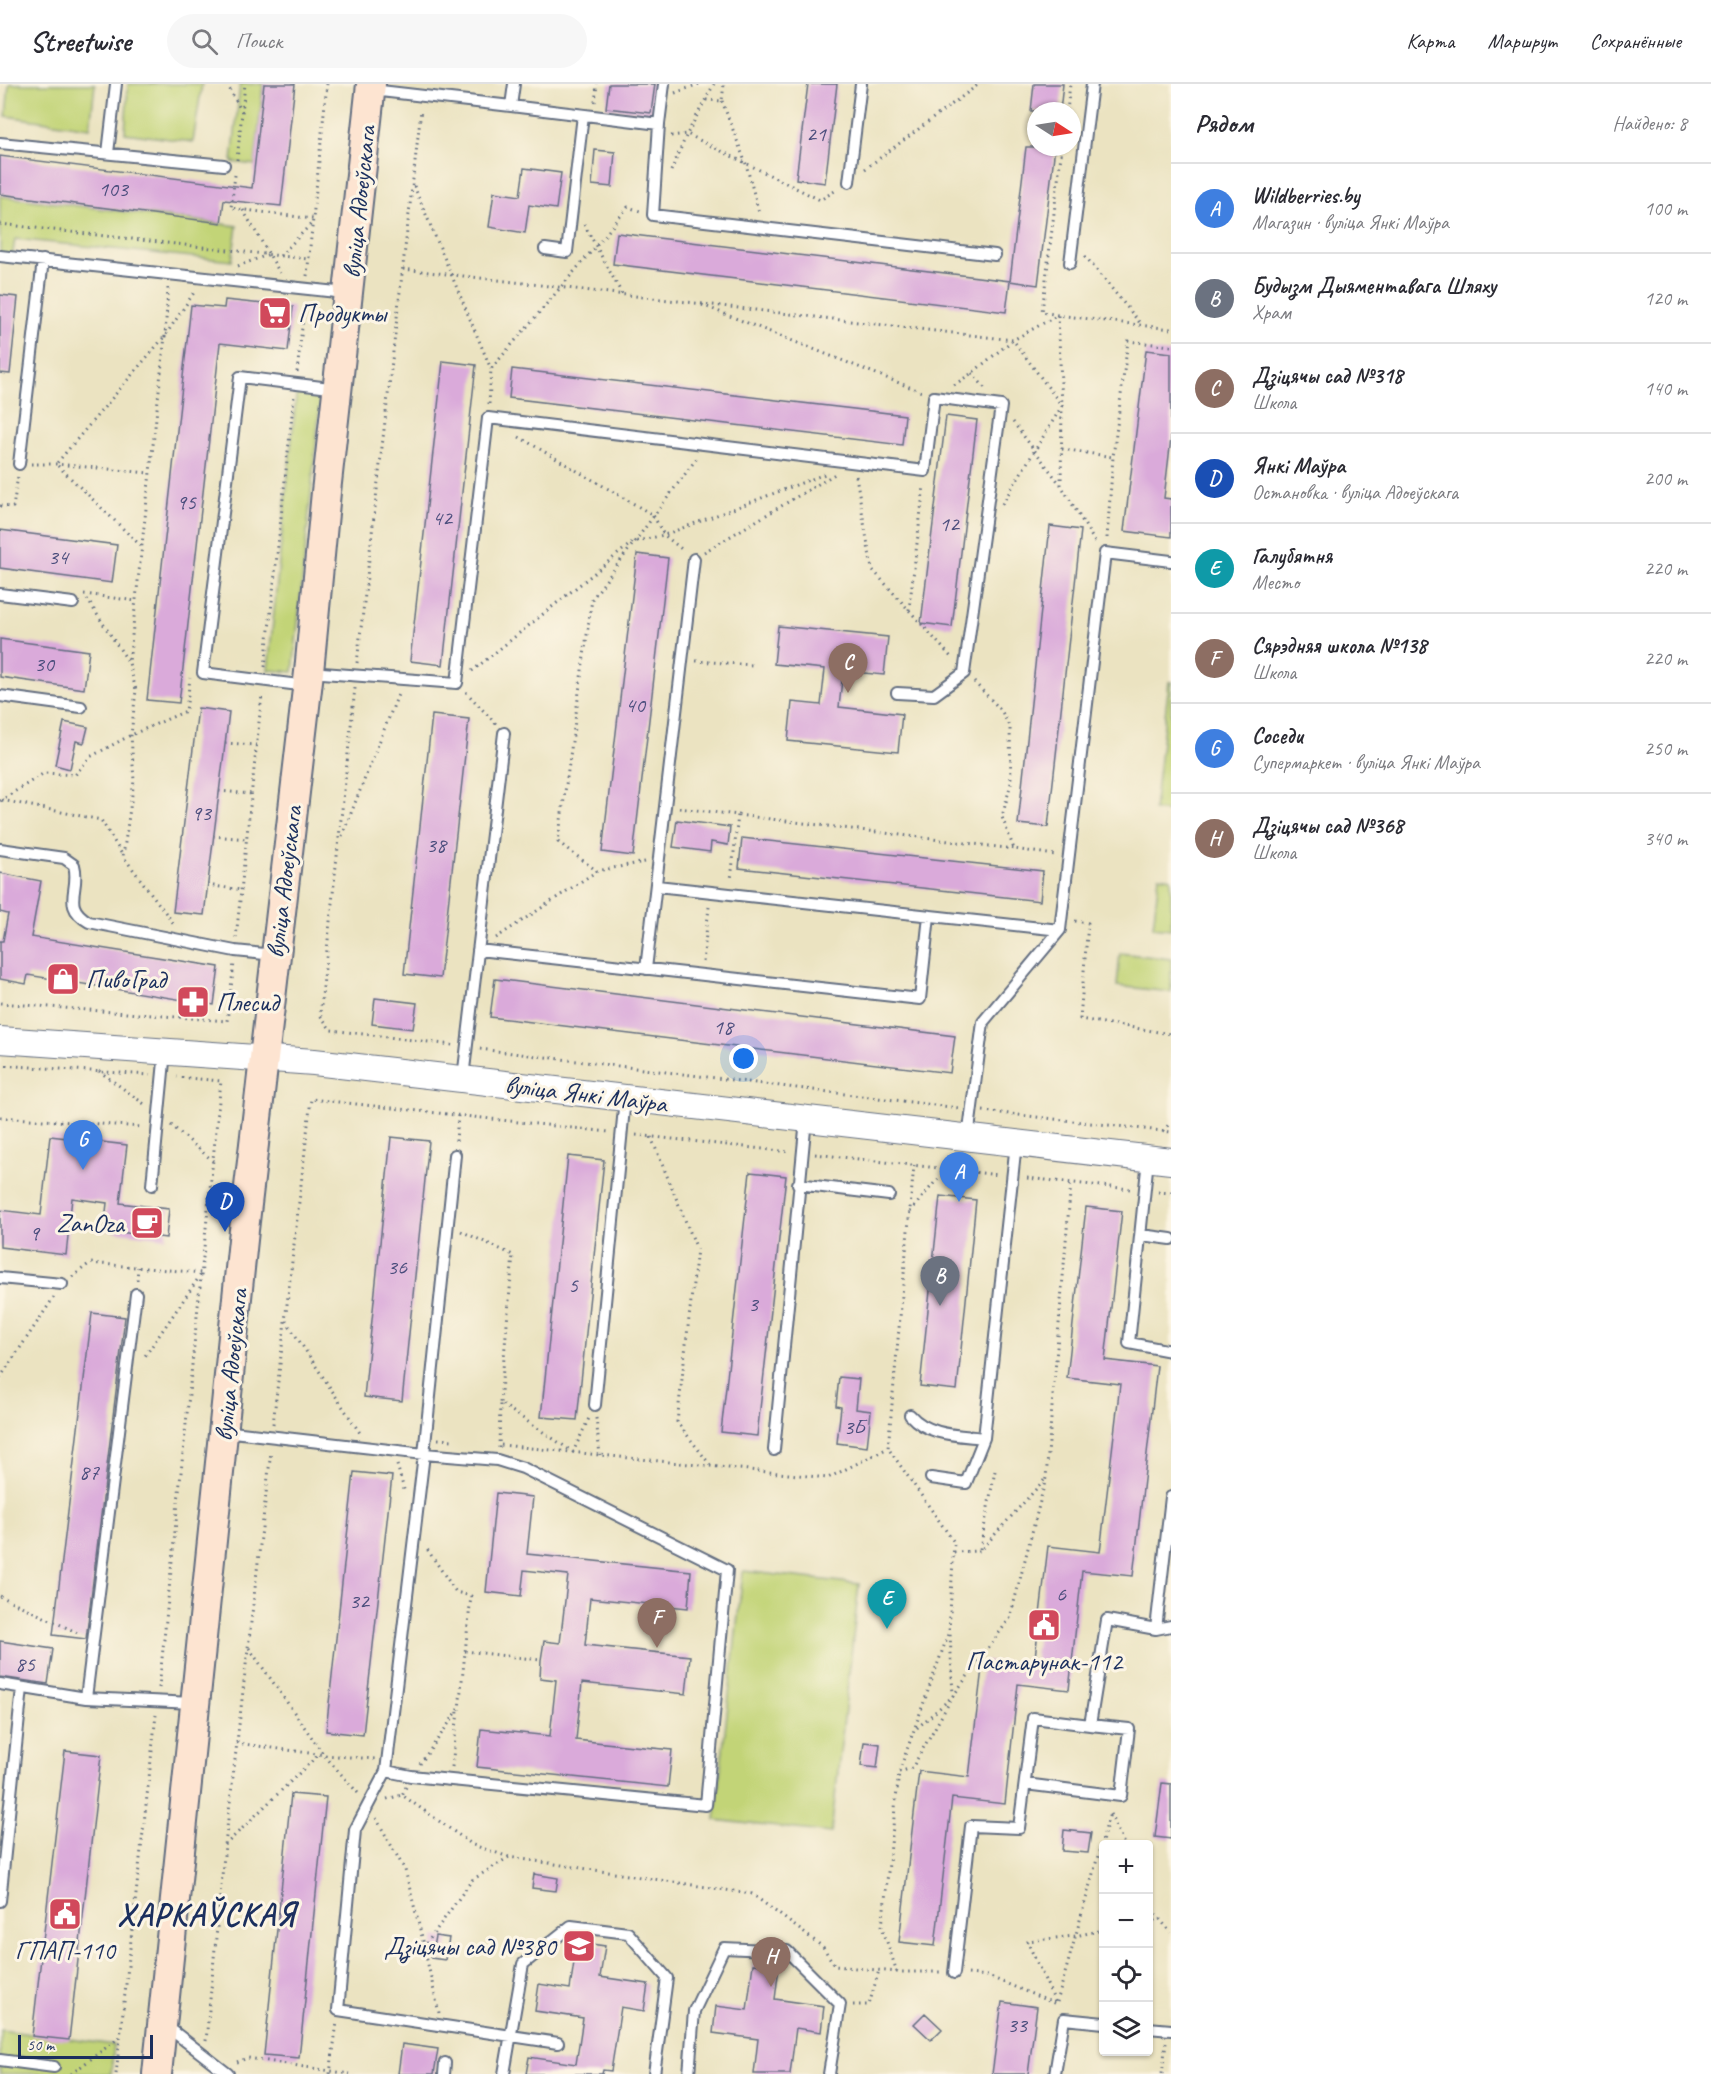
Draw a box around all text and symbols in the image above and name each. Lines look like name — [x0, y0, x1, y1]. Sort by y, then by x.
search box — [167, 14, 587, 68]
text: Streetwise — [30, 24, 131, 59]
icon: search — [188, 25, 221, 58]
text: Поиск — [236, 27, 282, 55]
text: Карта — [1406, 28, 1455, 54]
text: Маршрут — [1488, 28, 1557, 54]
text: Сохранённые — [1590, 28, 1681, 54]
north arrow — [1027, 102, 1081, 156]
text: Рядом — [1195, 107, 1253, 140]
text: Найдено: 8 — [1612, 111, 1687, 136]
house number: 21 — [806, 120, 827, 148]
street label: вуліца Адоеўскага — [335, 123, 384, 280]
house number: 103 — [98, 175, 130, 203]
text: Wildberries.by — [1252, 182, 1360, 210]
text: A — [1209, 196, 1220, 221]
text: 100 m — [1644, 196, 1687, 221]
text: Магазин · вуліца Янкі Маўра — [1252, 210, 1449, 235]
text: Будызм Дыяментавага Шляху — [1252, 272, 1496, 300]
text: B — [1209, 286, 1220, 311]
text: 120 m — [1644, 286, 1687, 311]
supermarket icon: Продукты — [257, 295, 293, 331]
place label: Продукты — [298, 297, 389, 330]
text: Храм — [1252, 300, 1291, 325]
text: Дзіцячы сад №318 — [1252, 362, 1403, 390]
text: C — [1210, 376, 1219, 401]
text: 140 m — [1644, 376, 1687, 401]
text: Школа — [1252, 390, 1296, 415]
text: Янкі Маўра — [1252, 452, 1345, 480]
text: D — [1209, 466, 1220, 491]
text: 200 m — [1644, 466, 1687, 491]
text: Остановка · вуліца Адоеўскага — [1252, 480, 1458, 505]
house number: 95 — [176, 488, 197, 516]
house number: 42 — [432, 504, 454, 532]
house number: 12 — [939, 510, 961, 538]
text: Галубятня — [1252, 542, 1332, 570]
house number: 34 — [48, 543, 70, 571]
text: E — [1209, 556, 1220, 581]
text: 220 m — [1644, 556, 1687, 581]
text: Место — [1252, 570, 1299, 595]
text: Сярэдняя школа №138 — [1252, 632, 1427, 660]
pin: C — [828, 644, 868, 693]
text: F — [1210, 646, 1219, 671]
text: 220 m — [1644, 646, 1687, 671]
house number: 30 — [34, 650, 56, 678]
text: Школа — [1252, 660, 1296, 685]
house number: 40 — [625, 691, 647, 719]
text: Соседи — [1252, 722, 1303, 750]
text: G — [1210, 736, 1219, 761]
text: 250 m — [1644, 736, 1687, 761]
text: Супермаркет · вуліца Янкі Маўра — [1252, 750, 1480, 775]
house number: 93 — [191, 799, 213, 827]
street label: вуліца Адоеўскага — [258, 802, 310, 960]
text: Дзіцячы сад №368 — [1252, 812, 1403, 840]
text: H — [1209, 826, 1220, 851]
text: 340 m — [1644, 826, 1687, 851]
house number: 38 — [426, 831, 448, 859]
text: Школа — [1252, 840, 1296, 865]
shop icon: ПивоГрад — [45, 961, 81, 997]
place label: ПивоГрад — [86, 963, 168, 996]
pharmacy icon: Плесид — [175, 984, 211, 1020]
place label: Плесид — [216, 986, 281, 1019]
house number: 18 — [713, 1013, 735, 1041]
your location — [729, 1044, 758, 1073]
street label: вуліца Янкі Маўра — [503, 1068, 670, 1120]
pin: G — [64, 1120, 103, 1170]
pin: A — [940, 1152, 978, 1202]
pin: D — [206, 1182, 244, 1232]
cafe icon: ZanOza — [129, 1205, 165, 1241]
place label: ZanOza — [56, 1207, 126, 1240]
house number: 9 — [29, 1219, 41, 1247]
house number: 36 — [387, 1253, 408, 1281]
pin: B — [920, 1256, 960, 1306]
house number: 5 — [568, 1271, 579, 1299]
street label: вуліца Адоеўскага — [207, 1286, 256, 1443]
house number: 3 — [748, 1290, 760, 1318]
house number: 3Б — [843, 1413, 868, 1441]
house number: 87 — [79, 1458, 100, 1486]
pin: E — [868, 1580, 906, 1629]
house number: 6 — [1056, 1580, 1067, 1608]
house number: 32 — [349, 1587, 371, 1615]
pin: F — [638, 1598, 676, 1648]
public building icon: Пастарунак-112 — [1026, 1607, 1062, 1643]
place label: Пастарунак-112 — [966, 1645, 1125, 1678]
house number: 85 — [15, 1650, 36, 1678]
map controls — [1099, 1840, 1153, 2056]
button: + — [1099, 1840, 1153, 1894]
district label: ХАРКАЎСКАЯ — [117, 1894, 299, 1935]
button: − — [1099, 1894, 1153, 1948]
public building icon: ГПАП-110 — [47, 1896, 83, 1932]
school or university icon: Дзіцячы сад №380 — [561, 1928, 597, 1964]
place label: Дзіцячы сад №380 — [384, 1930, 558, 1964]
place label: ГПАП-110 — [15, 1934, 117, 1967]
pin: H — [752, 1938, 790, 1987]
button: locate — [1099, 1948, 1153, 2002]
button: layers — [1099, 2002, 1153, 2056]
house number: 33 — [1007, 2011, 1029, 2039]
scale bar — [18, 2032, 153, 2060]
text: 50 m — [27, 2035, 54, 2055]

